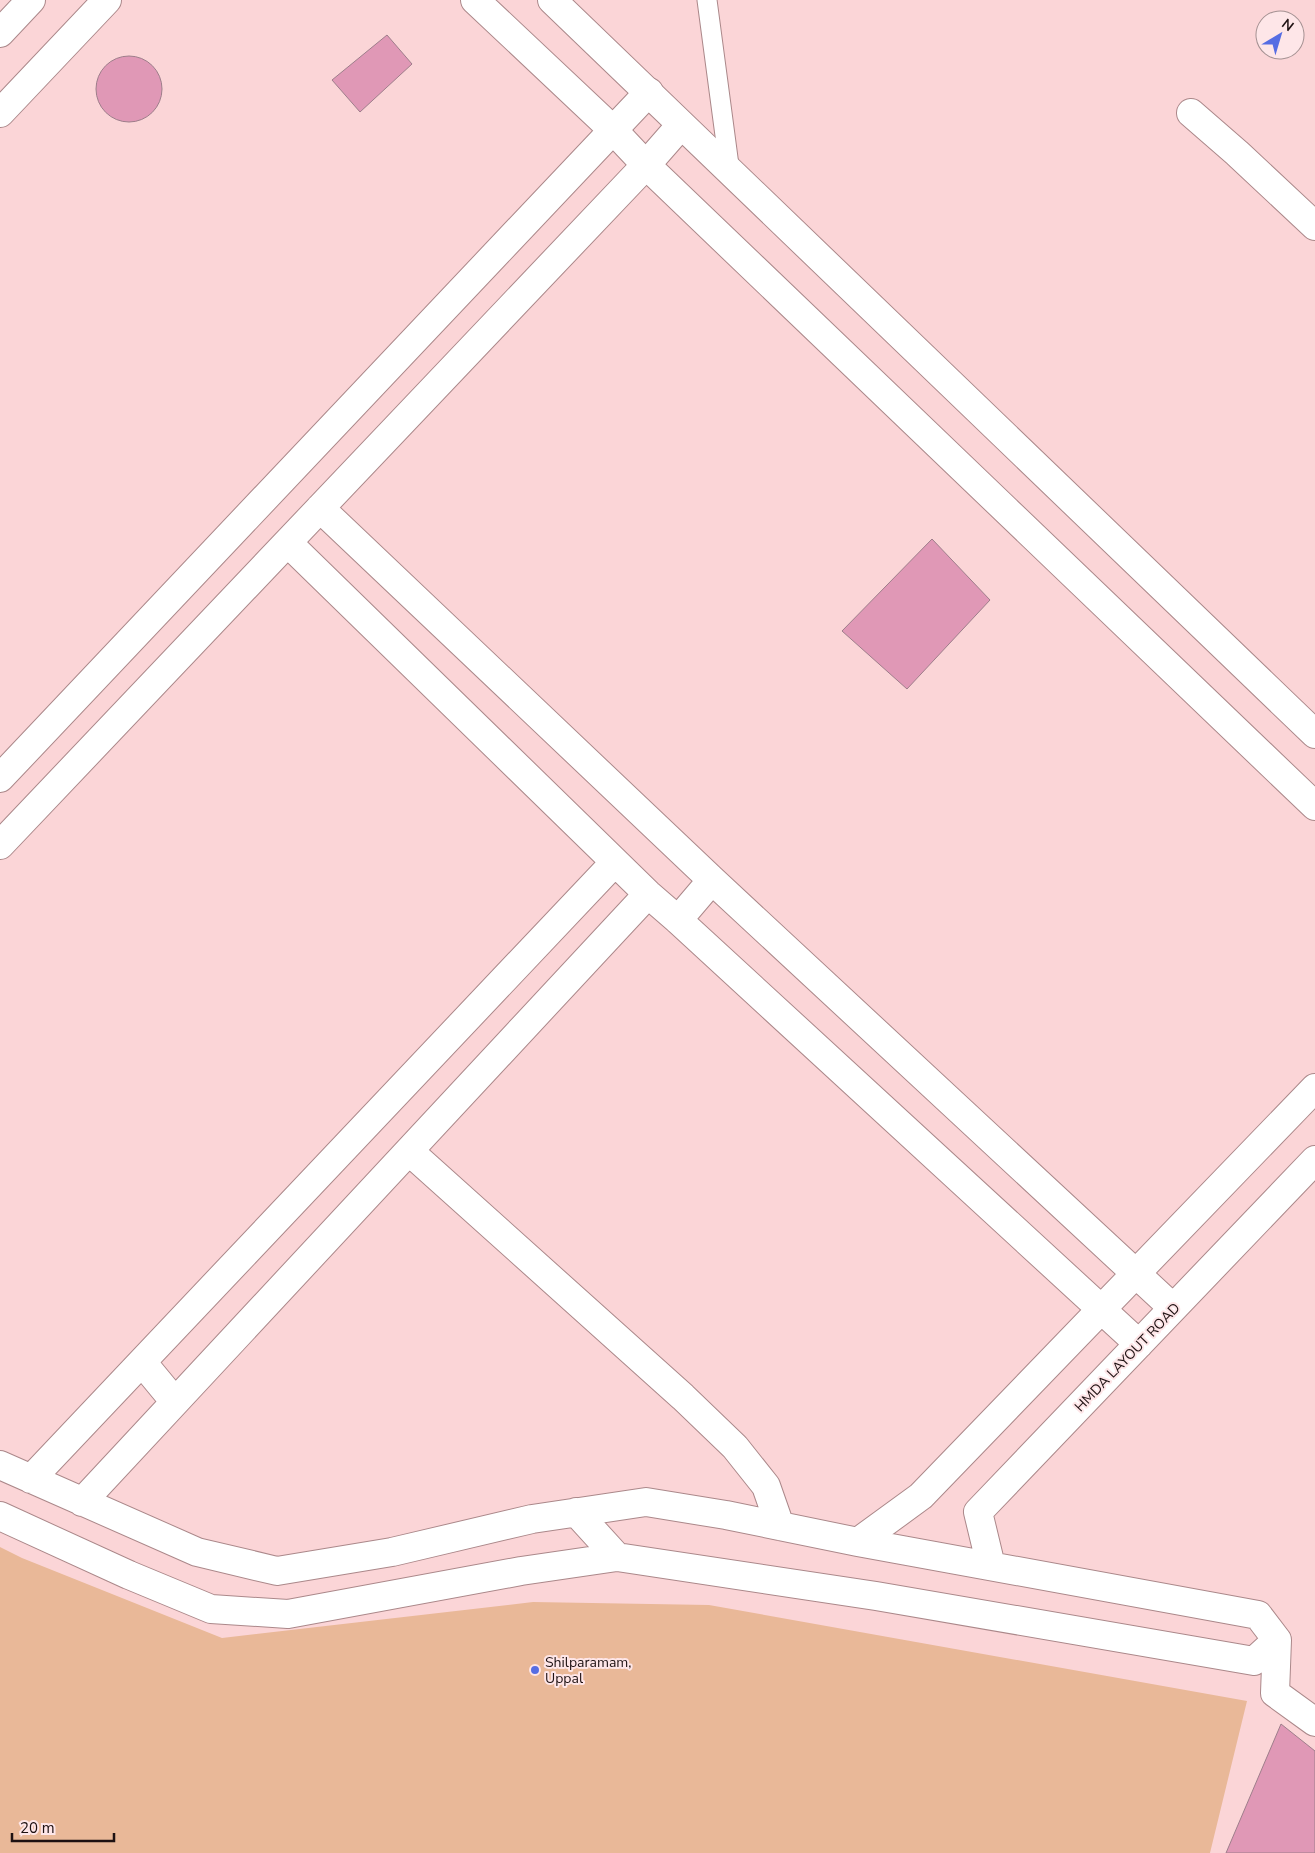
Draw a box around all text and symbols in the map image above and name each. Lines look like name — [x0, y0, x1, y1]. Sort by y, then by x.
north arrow — [1255, 10, 1305, 60]
text: N — [1278, 14, 1298, 36]
street label: HMDA LAYOUT ROAD — [1070, 1299, 1184, 1416]
place label: Shilparamam, Uppal — [545, 1653, 631, 1688]
marker: Shilparamam, Uppal — [529, 1664, 541, 1676]
scale bar — [12, 1810, 115, 1842]
text: 20 m — [20, 1818, 55, 1838]

